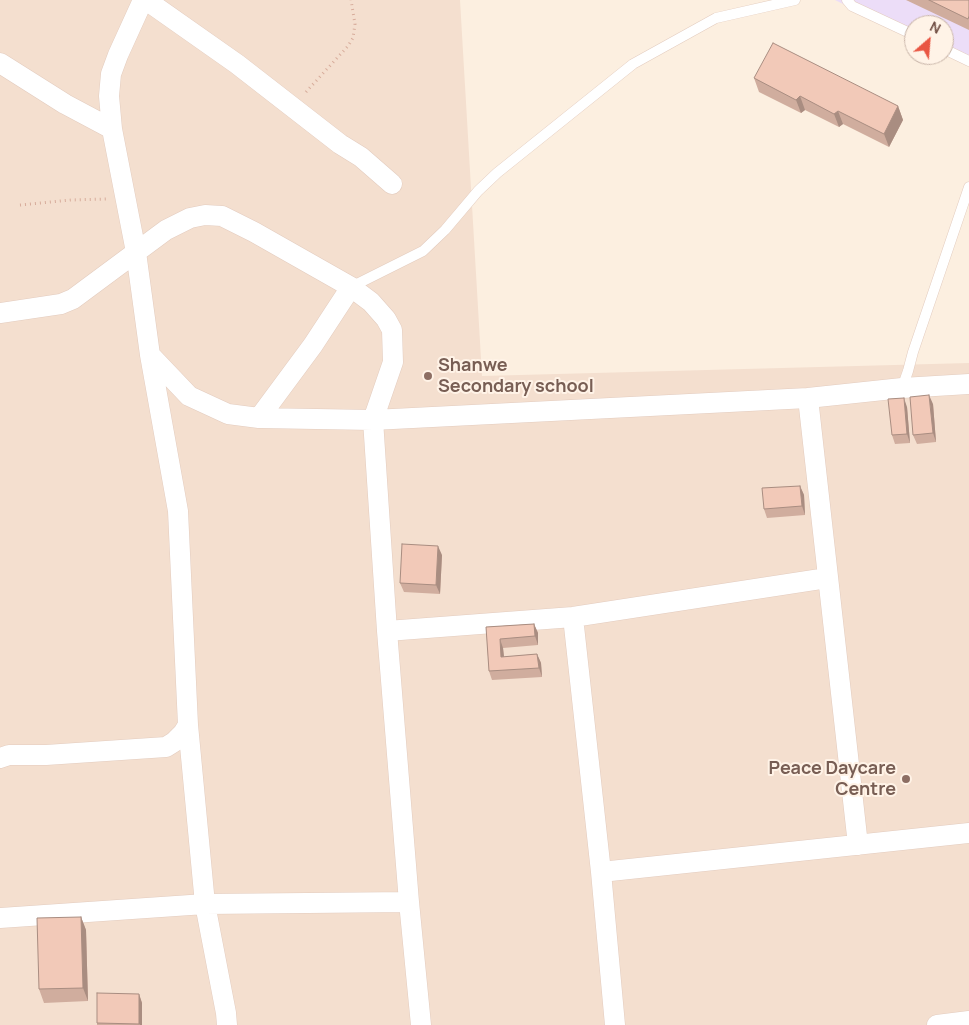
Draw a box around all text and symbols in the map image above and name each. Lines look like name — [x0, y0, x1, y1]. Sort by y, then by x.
north arrow — [904, 15, 954, 65]
text: N — [927, 16, 944, 38]
place label: Shanwe Secondary school — [438, 355, 594, 398]
marker: Shanwe Secondary school — [422, 370, 434, 382]
place label: Peace Daycare Centre — [769, 758, 896, 801]
marker: Peace Daycare Centre — [900, 773, 912, 785]

